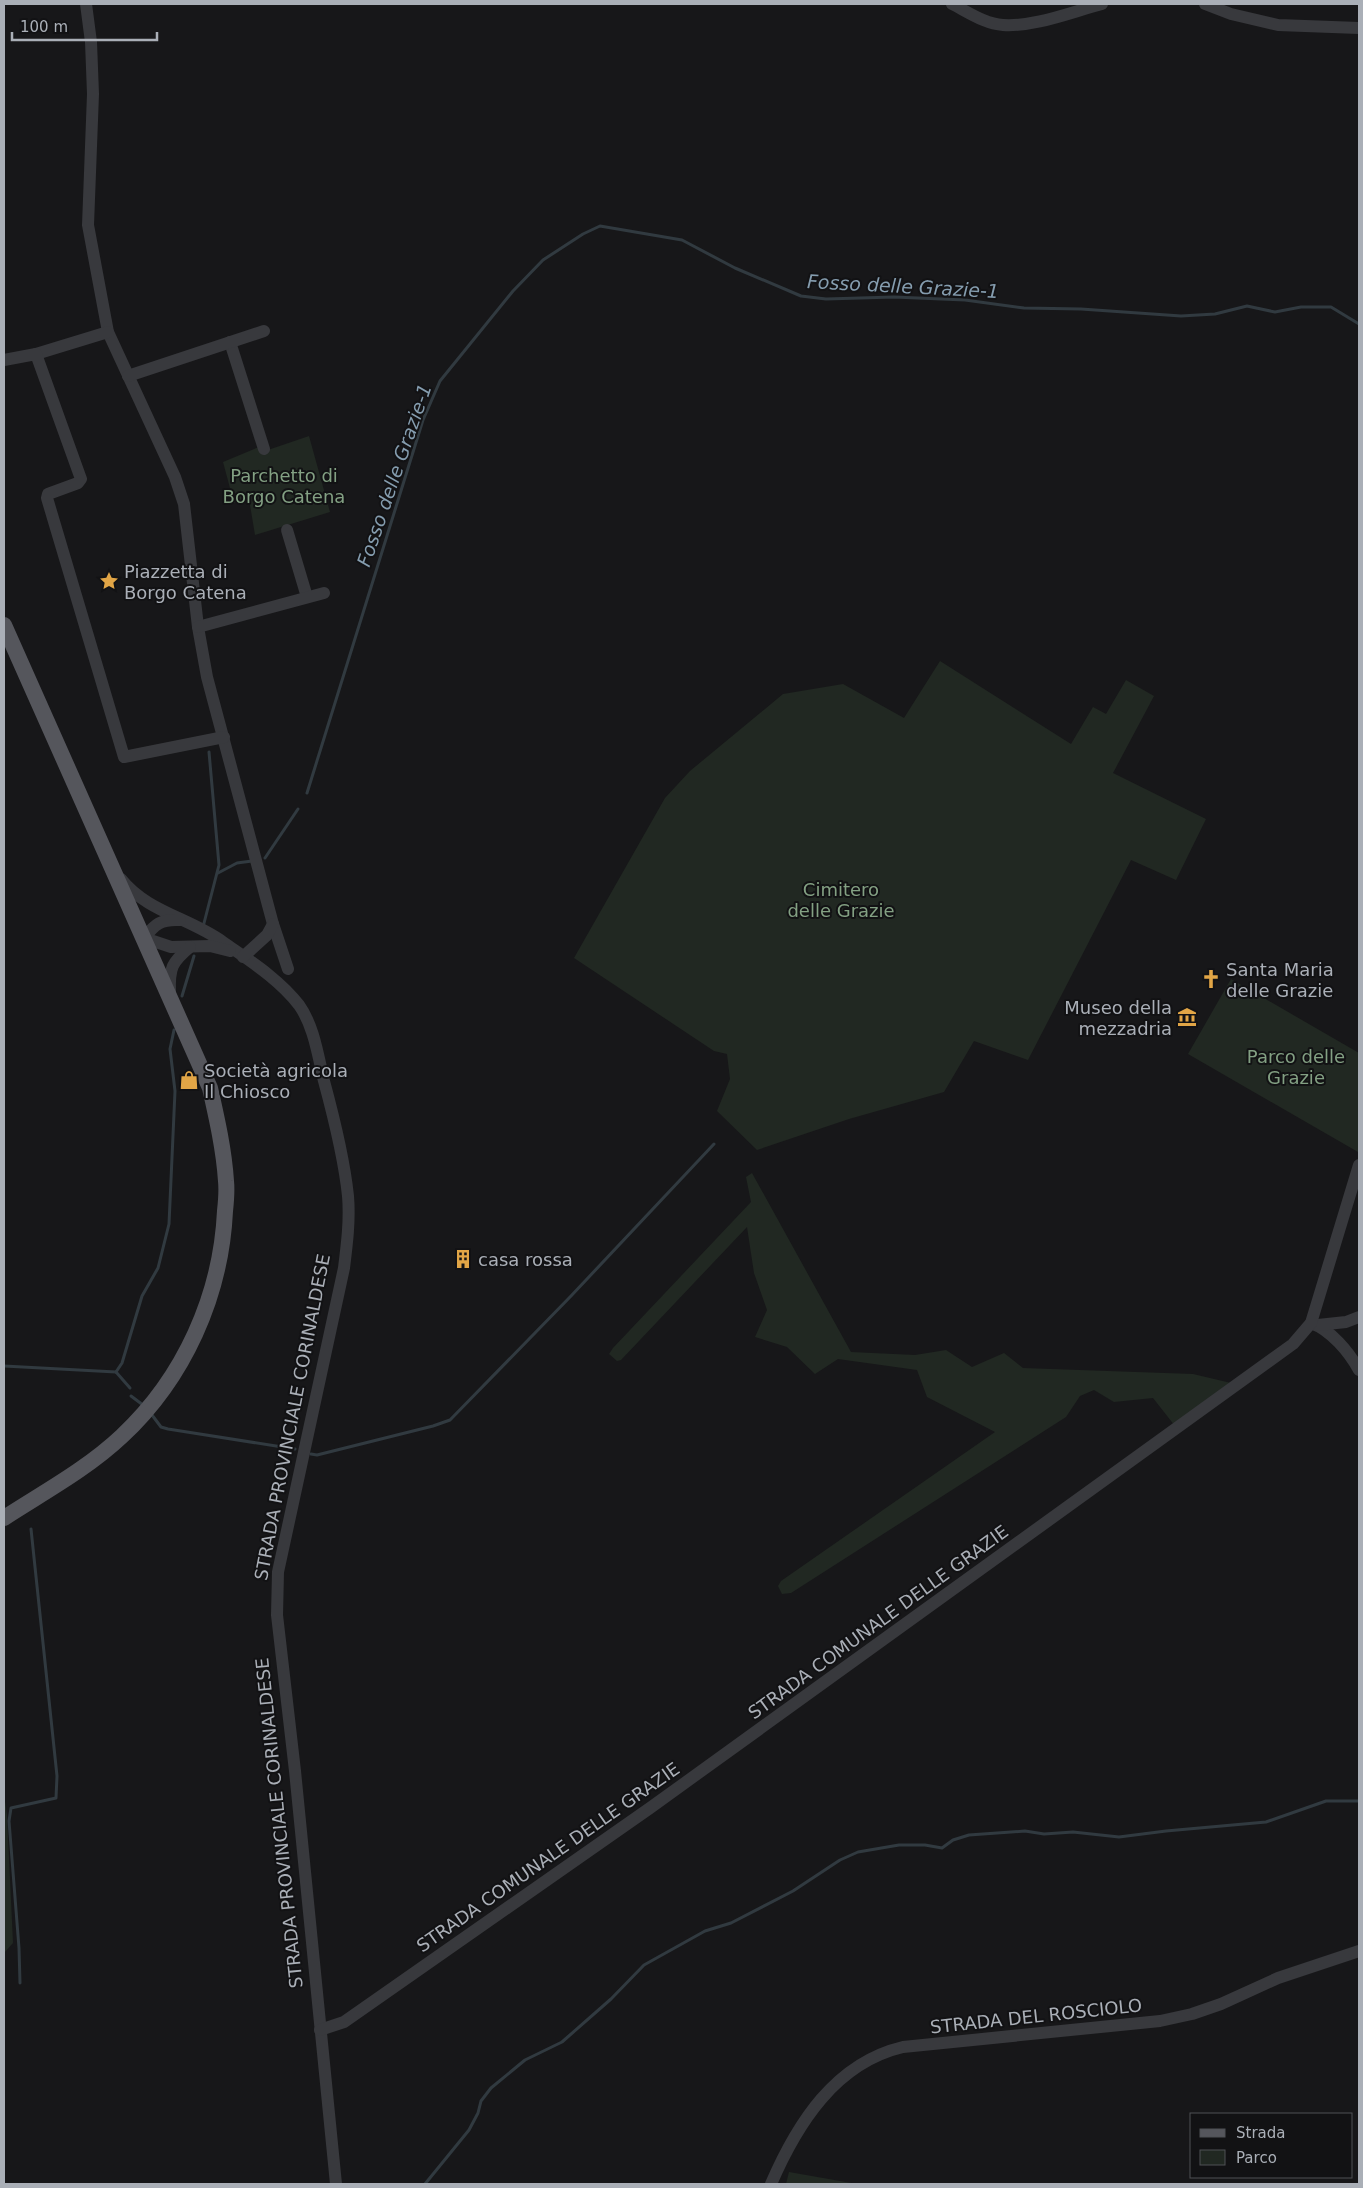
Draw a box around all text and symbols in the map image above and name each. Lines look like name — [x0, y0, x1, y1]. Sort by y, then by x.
scale bar — [12, 10, 158, 42]
text: 100 m — [20, 18, 68, 36]
water label: Fosso delle Grazie-1 — [806, 270, 1000, 302]
water label: Fosso delle Grazie-1 — [352, 381, 436, 569]
park label: Parchetto di Borgo Catena — [223, 465, 345, 507]
place label: Piazzetta di Borgo Catena — [124, 561, 247, 603]
place icon: Piazzetta di Borgo Catena — [98, 570, 120, 592]
park label: Cimitero delle Grazie — [787, 879, 895, 921]
place label: Santa Maria delle Grazie — [1226, 959, 1334, 1001]
church icon: Santa Maria delle Grazie — [1200, 968, 1222, 990]
place label: Museo della mezzadria — [1064, 997, 1172, 1039]
museum icon: Museo della mezzadria — [1176, 1006, 1198, 1028]
park label: Parco delle Grazie — [1247, 1046, 1345, 1088]
place label: Società agricola Il Chiosco — [204, 1060, 348, 1102]
shop icon: Società agricola Il Chiosco — [178, 1069, 200, 1091]
building icon: casa rossa — [452, 1248, 474, 1270]
place label: casa rossa — [478, 1249, 573, 1270]
street label: STRADA PROVINCIALE CORINALDESE — [250, 1252, 334, 1582]
street label: STRADA COMUNALE DELLE GRAZIE — [744, 1521, 1012, 1723]
street label: STRADA PROVINCIALE CORINALDESE — [251, 1657, 307, 1989]
street label: STRADA COMUNALE DELLE GRAZIE — [413, 1758, 683, 1956]
street label: STRADA DEL ROSCIOLO — [929, 1994, 1143, 2038]
legend — [1190, 2113, 1353, 2178]
text: Strada — [1236, 2124, 1285, 2142]
text: Parco — [1236, 2149, 1277, 2167]

